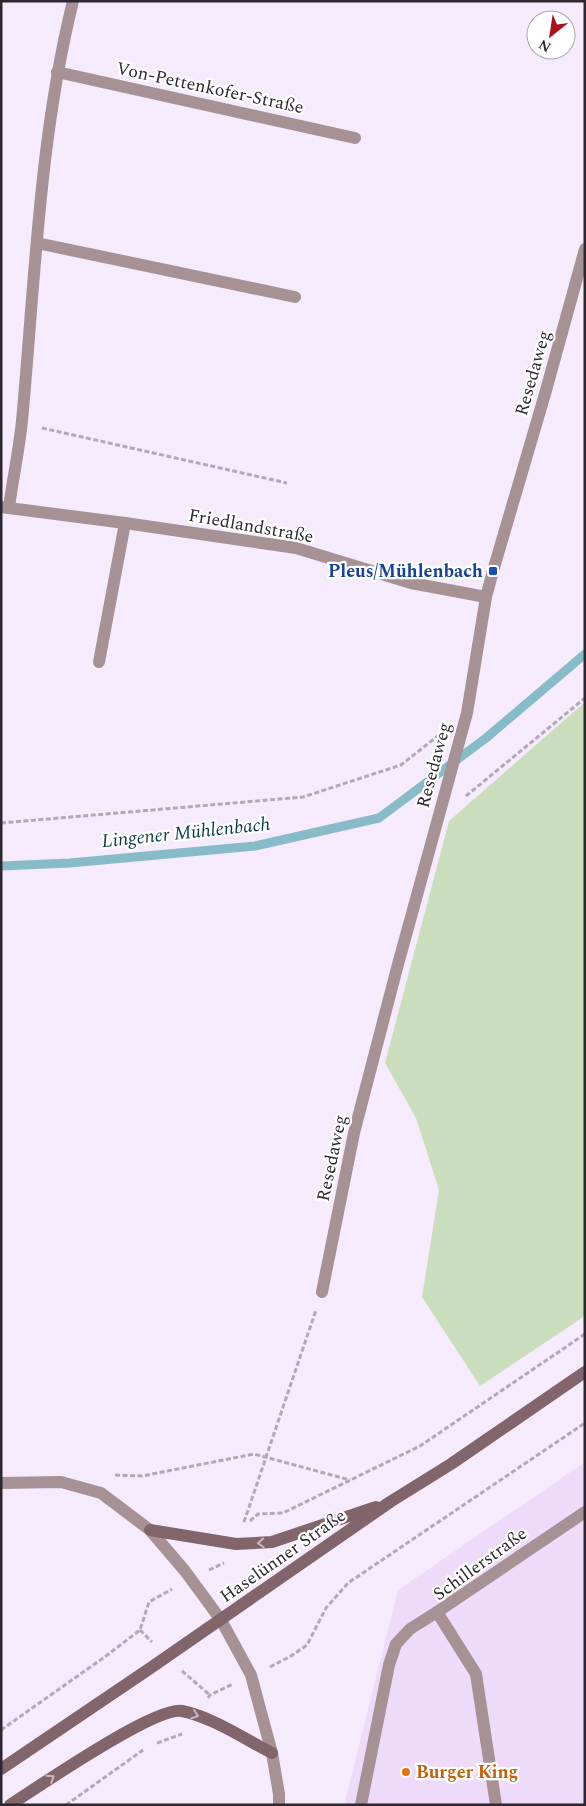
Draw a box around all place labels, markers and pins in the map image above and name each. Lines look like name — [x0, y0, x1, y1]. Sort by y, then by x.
place label: Pleus/Mühlenbach — [328, 558, 483, 585]
marker: Pleus/Mühlenbach — [487, 565, 499, 577]
place label: Burger King — [416, 1759, 518, 1786]
marker: Burger King — [400, 1766, 412, 1778]

